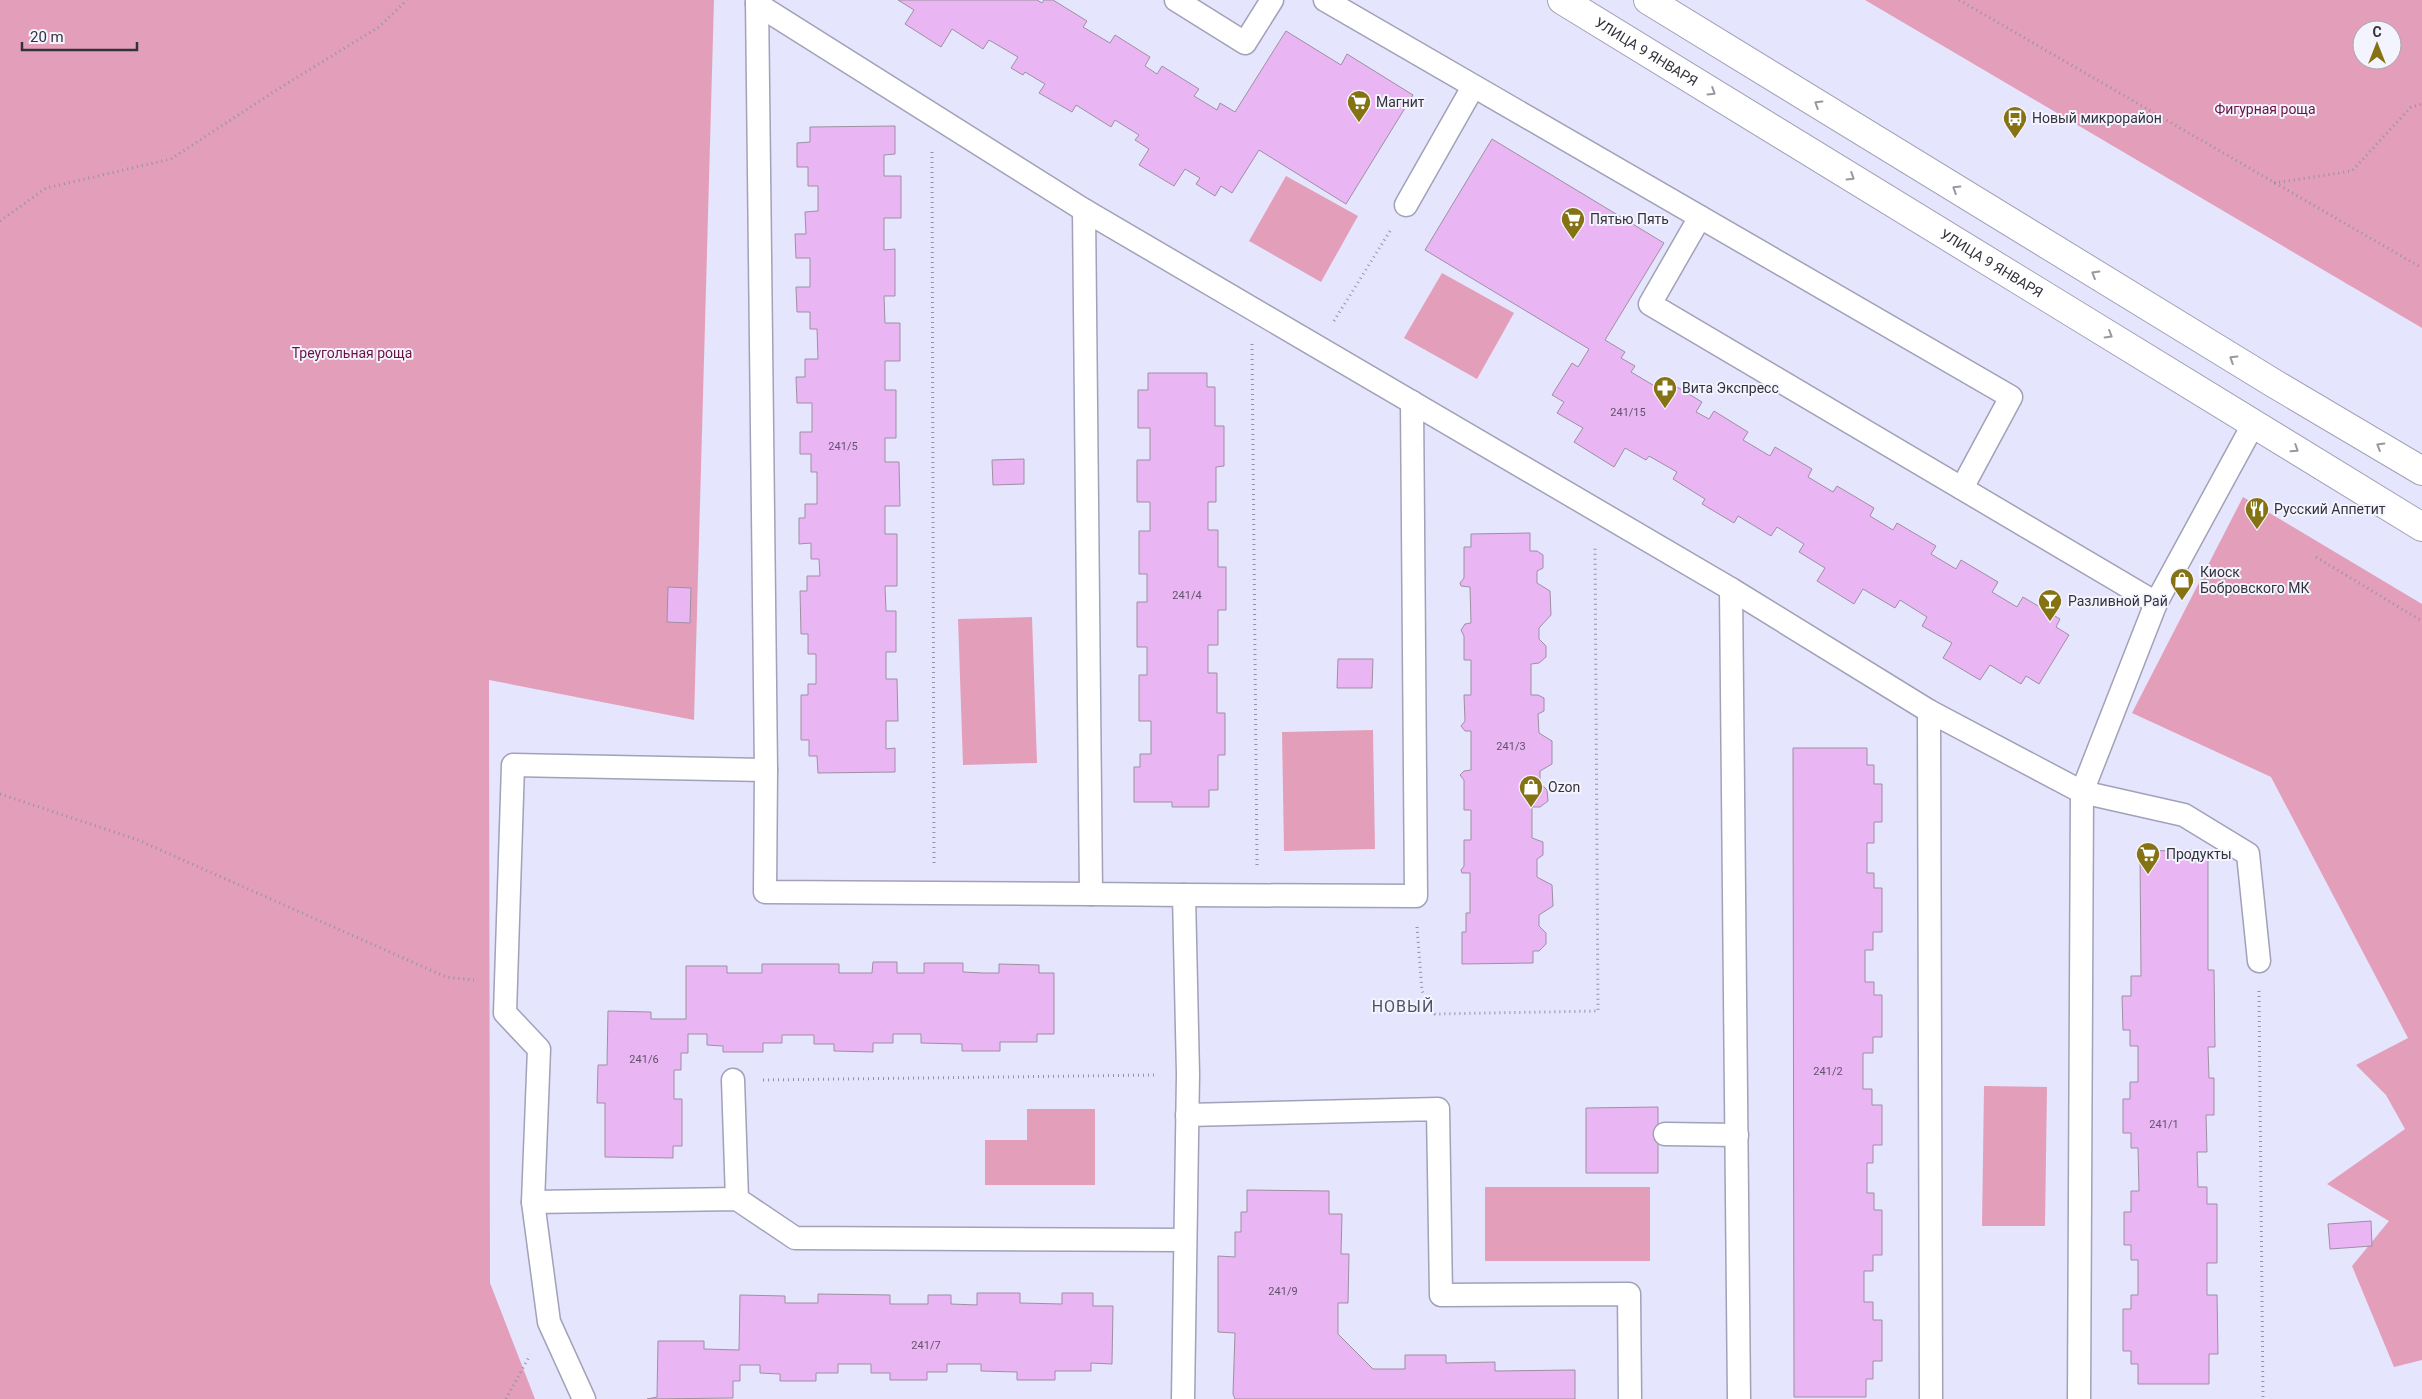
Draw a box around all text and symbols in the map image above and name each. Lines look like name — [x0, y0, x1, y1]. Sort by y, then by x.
street label: УЛИЦА 9 ЯНВАРЯ — [1592, 14, 1701, 89]
scale bar — [22, 20, 138, 52]
north arrow — [2352, 20, 2402, 70]
text: С — [2372, 24, 2382, 40]
text: 20 m — [30, 28, 64, 46]
one-way arrow — [1707, 86, 1716, 96]
supermarket icon: Магнит — [1346, 89, 1372, 123]
place label: Магнит — [1376, 94, 1425, 110]
one-way arrow — [1814, 101, 1823, 111]
park label: Фигурная роща — [2214, 101, 2316, 117]
bus stop icon: Новый микрорайон — [2002, 105, 2028, 139]
place label: Новый микрорайон — [2032, 110, 2162, 126]
one-way arrow — [1845, 171, 1854, 181]
one-way arrow — [1953, 186, 1962, 196]
supermarket icon: Пятью Пять — [1560, 206, 1586, 240]
place label: Пятью Пять — [1590, 211, 1669, 227]
street label: УЛИЦА 9 ЯНВАРЯ — [1938, 226, 2046, 301]
one-way arrow — [2091, 270, 2100, 280]
one-way arrow — [2104, 329, 2113, 339]
park label: Треугольная роща — [292, 345, 412, 361]
one-way arrow — [2230, 355, 2239, 365]
pharmacy icon: Вита Экспресс — [1652, 375, 1678, 409]
place label: Вита Экспресс — [1682, 380, 1779, 396]
house number: 241/15 — [1610, 406, 1646, 419]
house number: 241/5 — [828, 440, 858, 453]
one-way arrow — [2290, 443, 2299, 453]
one-way arrow — [2377, 443, 2386, 453]
restaurant icon: Русский Аппетит — [2244, 496, 2270, 530]
place label: Русский Аппетит — [2274, 501, 2386, 517]
place label: Киоск Бобровского МК — [2200, 564, 2309, 596]
shop icon: Киоск Бобровского МК — [2169, 567, 2195, 601]
bar icon: Разливной Рай — [2037, 588, 2063, 622]
house number: 241/4 — [1172, 589, 1202, 602]
place label: Разливной Рай — [2068, 593, 2168, 609]
house number: 241/3 — [1496, 740, 1526, 753]
shop icon: Ozon — [1518, 774, 1544, 808]
place label: Ozon — [1548, 779, 1580, 795]
supermarket icon: Продукты — [2135, 841, 2161, 875]
place label: Продукты — [2166, 846, 2232, 862]
district label: НОВЫЙ — [1372, 997, 1434, 1016]
house number: 241/6 — [629, 1053, 659, 1066]
house number: 241/2 — [1813, 1065, 1843, 1078]
house number: 241/1 — [2149, 1118, 2179, 1131]
house number: 241/9 — [1268, 1285, 1298, 1298]
house number: 241/7 — [911, 1339, 941, 1352]

